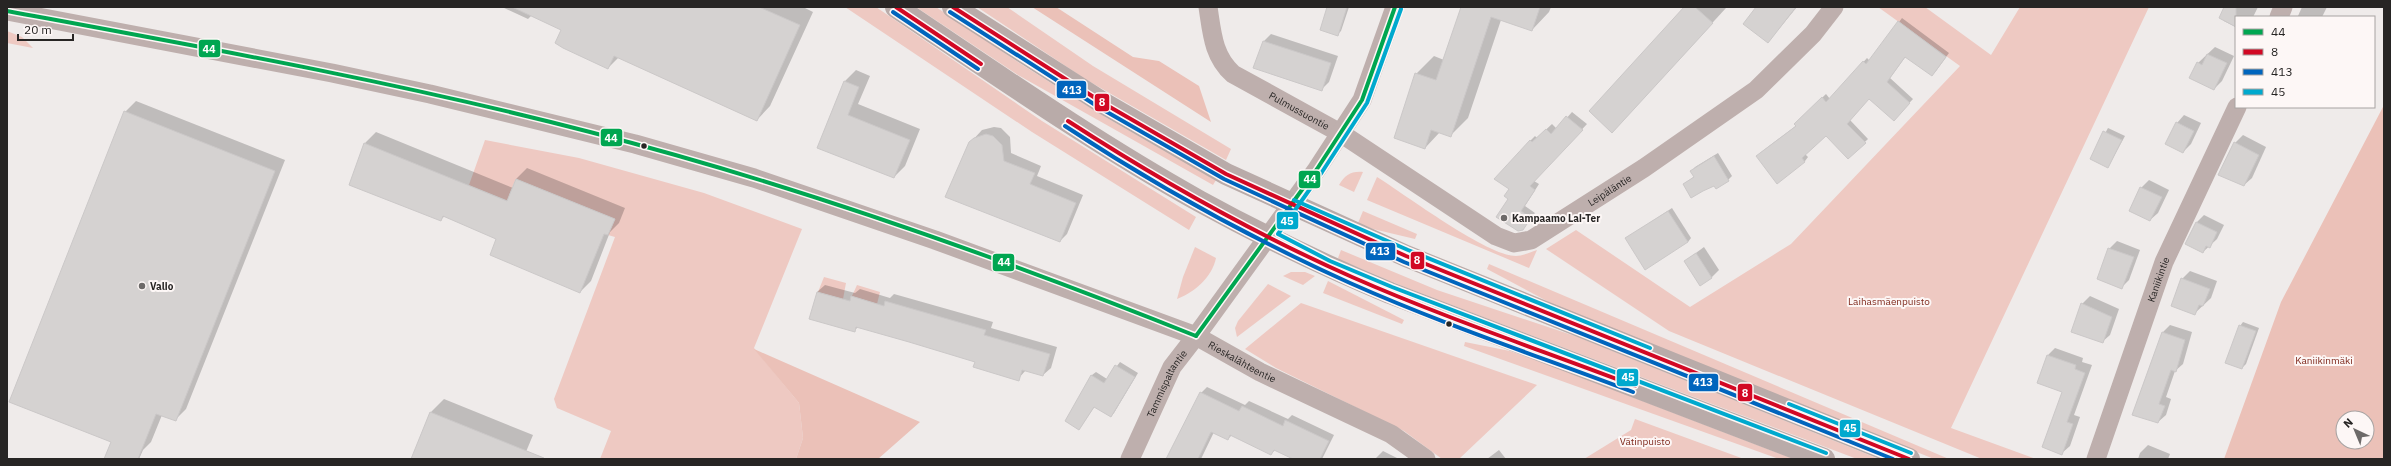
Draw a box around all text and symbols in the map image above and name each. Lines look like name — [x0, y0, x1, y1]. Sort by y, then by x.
scale bar — [18, 16, 73, 42]
legend — [2235, 16, 2375, 108]
text: 20 m — [24, 22, 52, 37]
text: 44 — [2271, 24, 2285, 39]
line badge: 44 — [198, 39, 221, 58]
text: 44 — [202, 42, 216, 56]
text: 8 — [2271, 44, 2278, 59]
text: 413 — [2271, 64, 2293, 79]
line badge: 413 — [1056, 80, 1087, 99]
text: 413 — [1062, 83, 1082, 97]
text: 45 — [2271, 84, 2285, 99]
street label: Pulmussuontie — [1267, 89, 1332, 133]
line badge: 8 — [1094, 93, 1110, 112]
text: 8 — [1099, 95, 1106, 109]
line badge: 44 — [600, 128, 623, 147]
text: 44 — [604, 131, 618, 145]
unlabelled marker — [639, 141, 649, 151]
line badge: 44 — [1298, 170, 1321, 189]
street label: Leipäläntie — [1585, 171, 1634, 209]
text: 44 — [1303, 172, 1317, 186]
line badge: 45 — [1276, 211, 1299, 230]
place label: Kampaamo Lai-Ter — [1512, 212, 1600, 225]
marker: Kampaamo Lai-Ter — [1499, 213, 1509, 223]
text: 45 — [1280, 214, 1294, 228]
line badge: 413 — [1365, 242, 1396, 261]
text: 413 — [1370, 244, 1390, 258]
line badge: 8 — [1410, 251, 1425, 270]
line badge: 44 — [992, 253, 1015, 272]
text: 8 — [1414, 253, 1421, 267]
street label: Kaniikintie — [2145, 254, 2173, 304]
text: 44 — [997, 255, 1011, 269]
place label: Valio — [150, 280, 174, 293]
marker: Valio — [137, 281, 147, 291]
park label: Laihasmäenpuisto — [1848, 295, 1930, 308]
unlabelled marker — [1444, 319, 1454, 329]
street label: Rieskalähteentie — [1206, 338, 1278, 386]
street label: Tammispaltantie — [1144, 347, 1190, 420]
park label: Kaniikinmäki — [2295, 354, 2353, 367]
line badge: 45 — [1616, 368, 1639, 387]
text: 45 — [1621, 370, 1635, 384]
line badge: 413 — [1688, 373, 1719, 392]
text: 413 — [1693, 375, 1713, 389]
line badge: 8 — [1737, 383, 1753, 402]
text: 8 — [1742, 386, 1749, 400]
north arrow — [2335, 410, 2375, 450]
text: N — [2340, 415, 2356, 431]
line badge: 45 — [1839, 419, 1861, 438]
text: 45 — [1843, 421, 1857, 435]
park label: Vätinpuisto — [1620, 435, 1671, 448]

